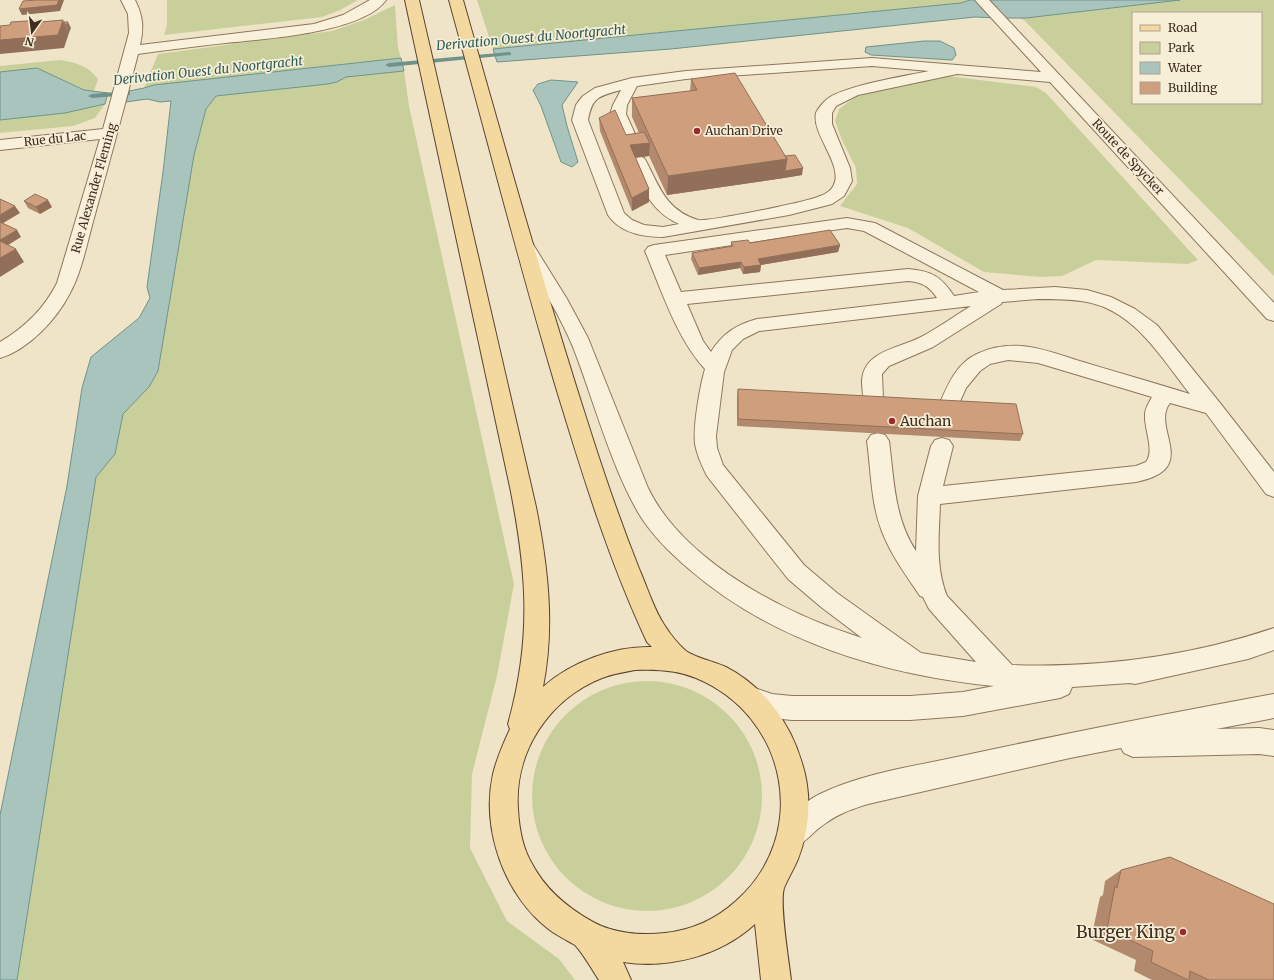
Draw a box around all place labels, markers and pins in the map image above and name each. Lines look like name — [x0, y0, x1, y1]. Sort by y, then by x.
place label: Auchan Drive — [704, 123, 783, 138]
marker: Auchan Drive — [692, 126, 702, 136]
place label: Auchan — [899, 412, 951, 430]
marker: Auchan — [887, 416, 897, 426]
place label: Burger King — [1076, 921, 1176, 943]
marker: Burger King — [1178, 927, 1188, 937]

